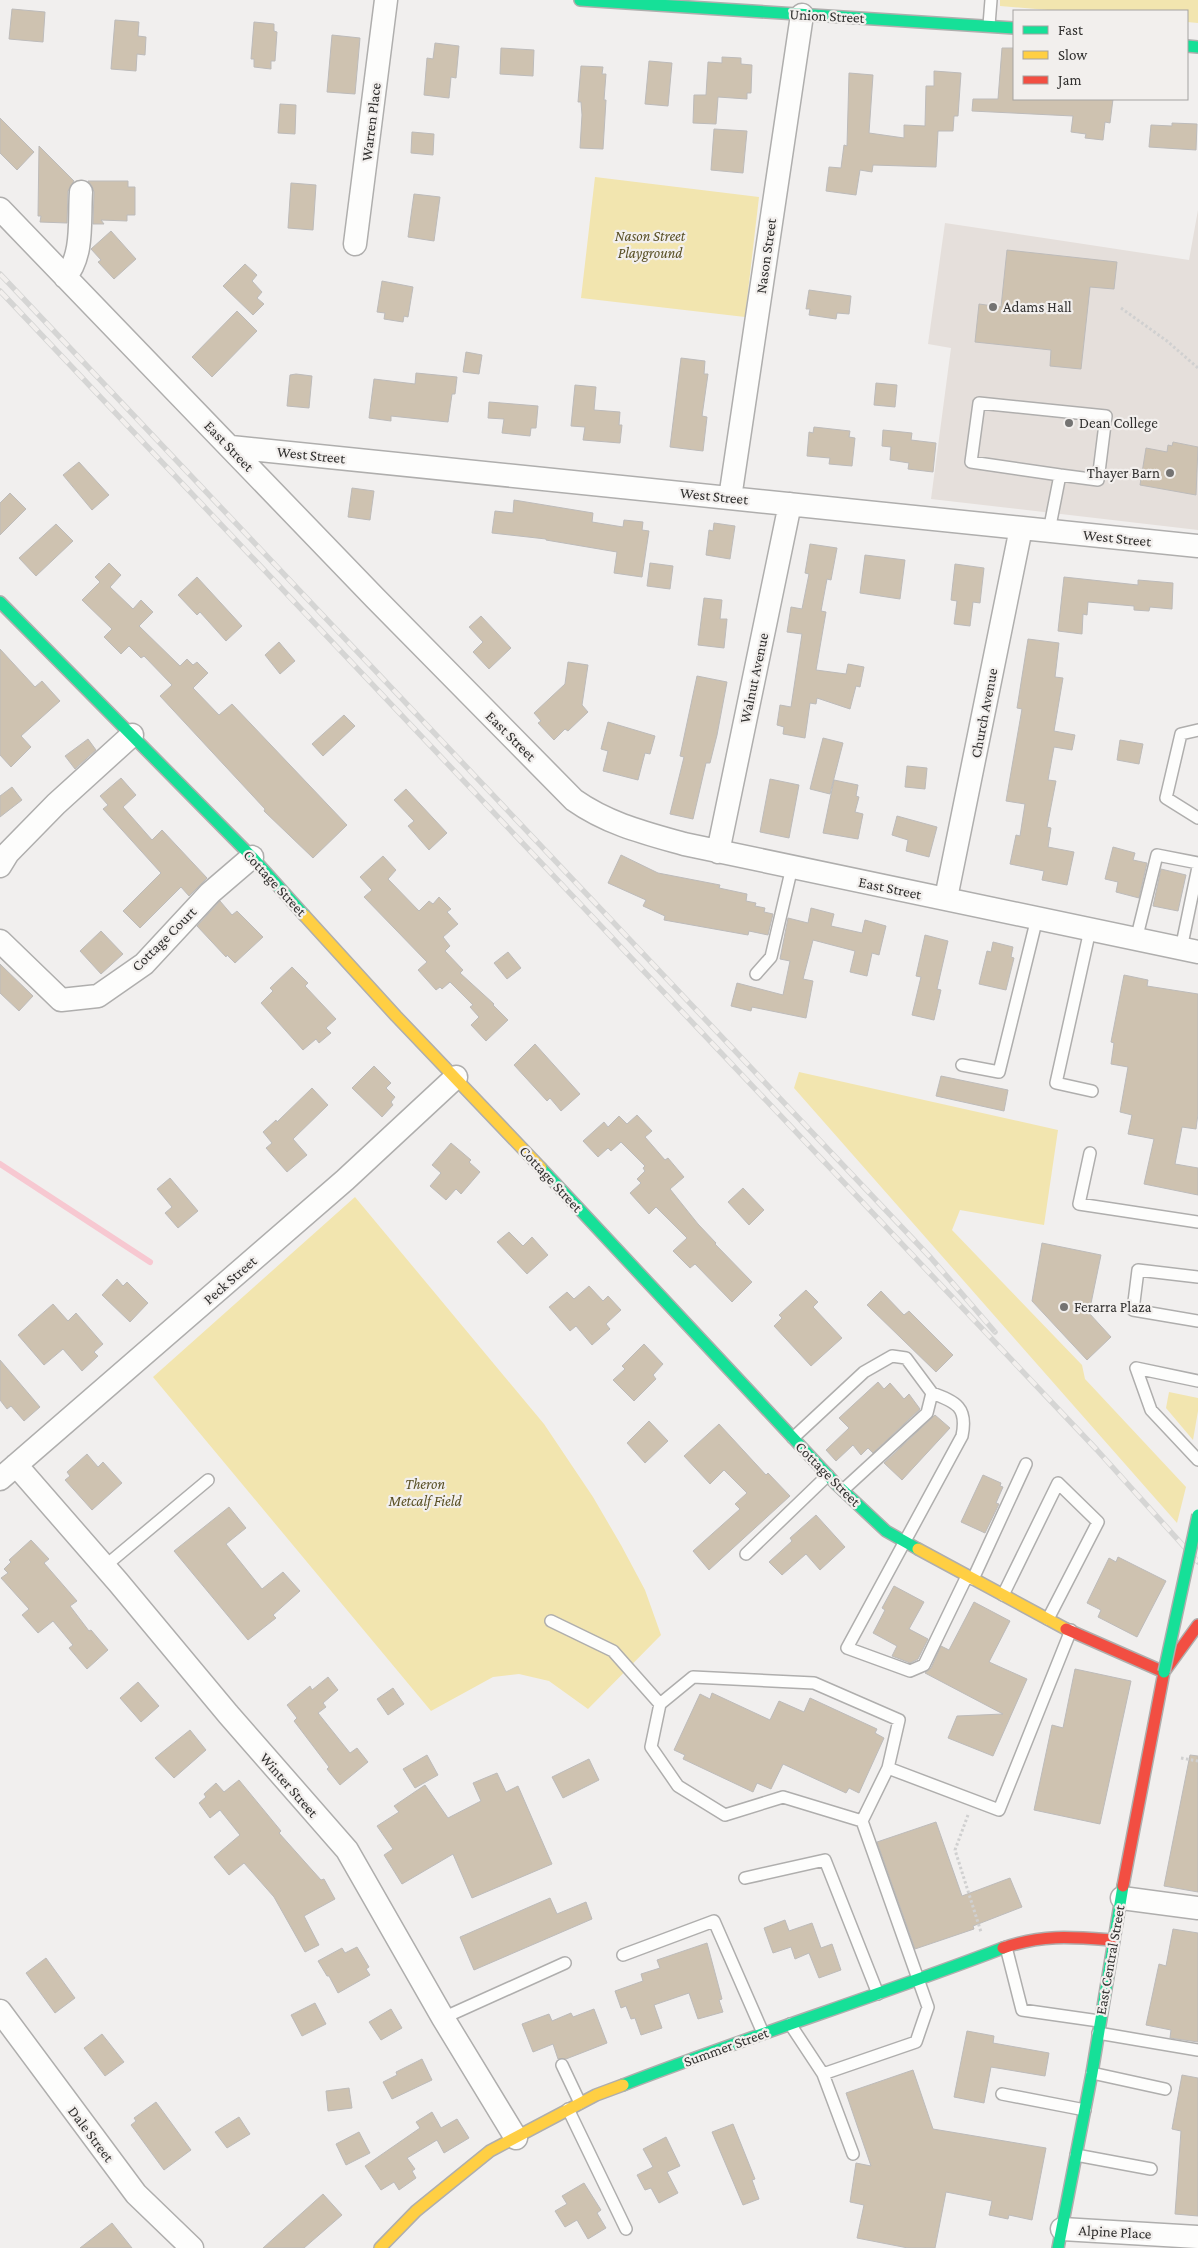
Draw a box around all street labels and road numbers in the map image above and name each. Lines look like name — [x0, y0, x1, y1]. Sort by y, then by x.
street label: Union Street — [789, 6, 866, 26]
street label: Warren Place — [358, 81, 384, 162]
street label: Nason Street — [753, 216, 779, 295]
street label: East Street — [201, 417, 258, 475]
street label: West Street — [276, 443, 347, 467]
street label: West Street — [679, 484, 750, 508]
street label: West Street — [1082, 526, 1153, 550]
street label: Walnut Avenue — [737, 631, 771, 725]
street label: Church Avenue — [967, 666, 1001, 759]
street label: East Street — [483, 708, 540, 765]
street label: Cottage Street — [240, 847, 310, 921]
street label: East Street — [857, 874, 924, 903]
street label: Cottage Court — [129, 903, 201, 975]
street label: Cottage Street — [516, 1143, 586, 1217]
street label: Peck Street — [200, 1252, 261, 1307]
street label: Cottage Street — [792, 1438, 864, 1511]
street label: Winter Street — [257, 1749, 322, 1821]
street label: East Central Street — [1092, 1903, 1128, 2016]
street label: Summer Street — [681, 2024, 772, 2070]
street label: Dale Street — [65, 2103, 118, 2166]
street label: Alpine Place — [1078, 2222, 1152, 2243]

